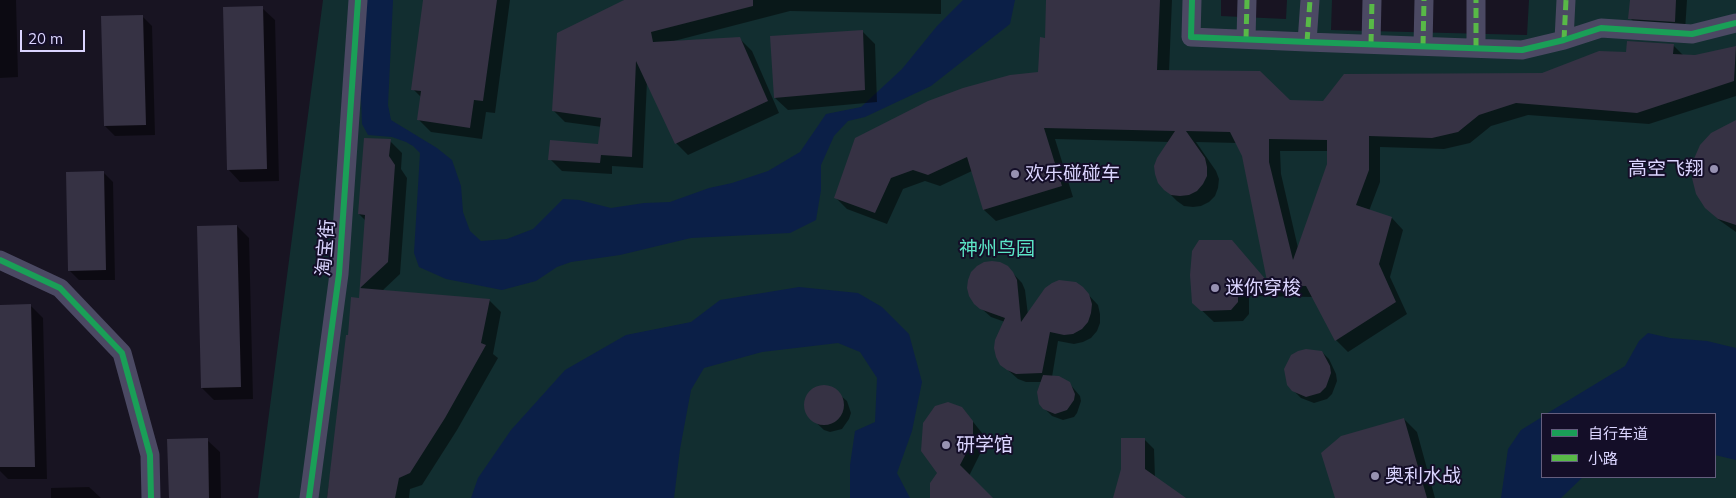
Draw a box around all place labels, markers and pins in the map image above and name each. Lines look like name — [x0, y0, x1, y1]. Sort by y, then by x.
place label: 高空飞翔 — [1628, 158, 1704, 180]
place label: 欢乐碰碰车 — [1025, 163, 1120, 185]
marker: 高空飞翔 — [1708, 163, 1720, 175]
marker: 欢乐碰碰车 — [1009, 168, 1021, 180]
place label: 迷你穿梭 — [1225, 277, 1301, 299]
marker: 迷你穿梭 — [1209, 282, 1221, 294]
place label: 研学馆 — [956, 434, 1013, 456]
marker: 研学馆 — [940, 439, 952, 451]
place label: 奥利水战 — [1385, 465, 1461, 487]
marker: 奥利水战 — [1369, 470, 1381, 482]

